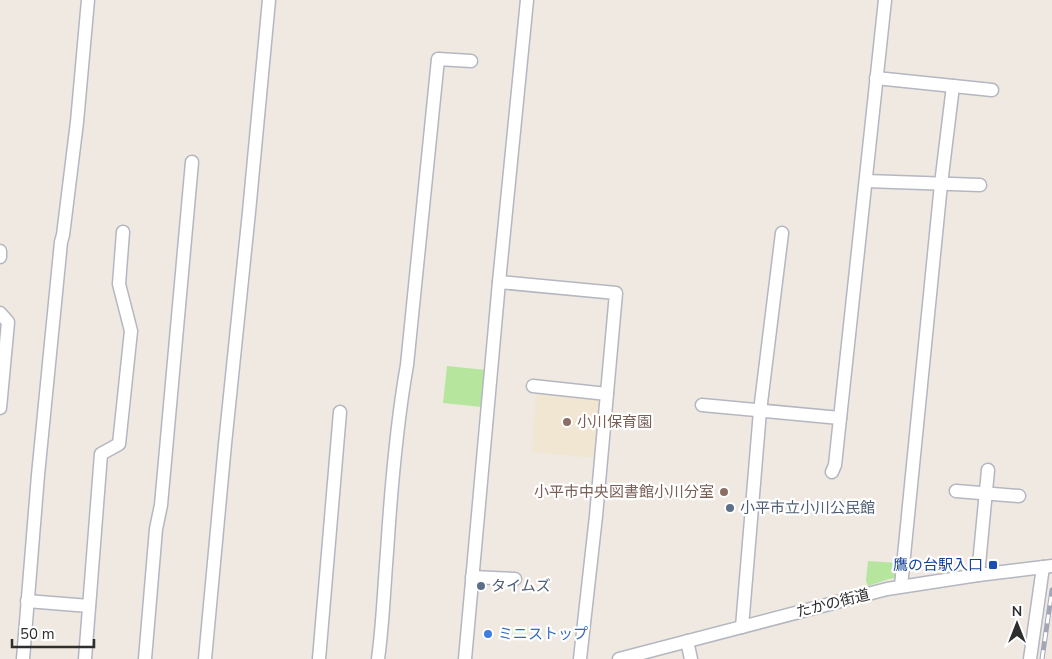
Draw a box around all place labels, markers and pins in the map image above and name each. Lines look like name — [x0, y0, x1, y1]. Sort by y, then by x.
place label: 小川保育園 — [577, 412, 652, 432]
marker: 小川保育園 — [561, 416, 573, 428]
place label: 小平市中央図書館小川分室 — [534, 482, 714, 502]
marker: 小平市中央図書館小川分室 — [718, 486, 730, 498]
place label: 小平市立小川公民館 — [740, 498, 875, 518]
marker: 小平市立小川公民館 — [724, 502, 736, 514]
place label: 鷹の台駅入口 — [893, 555, 983, 575]
marker: 鷹の台駅入口 — [987, 559, 999, 571]
place label: タイムズ — [491, 576, 551, 596]
marker: タイムズ — [475, 580, 487, 592]
place label: ミニストップ — [498, 624, 588, 644]
marker: ミニストップ — [482, 628, 494, 640]

